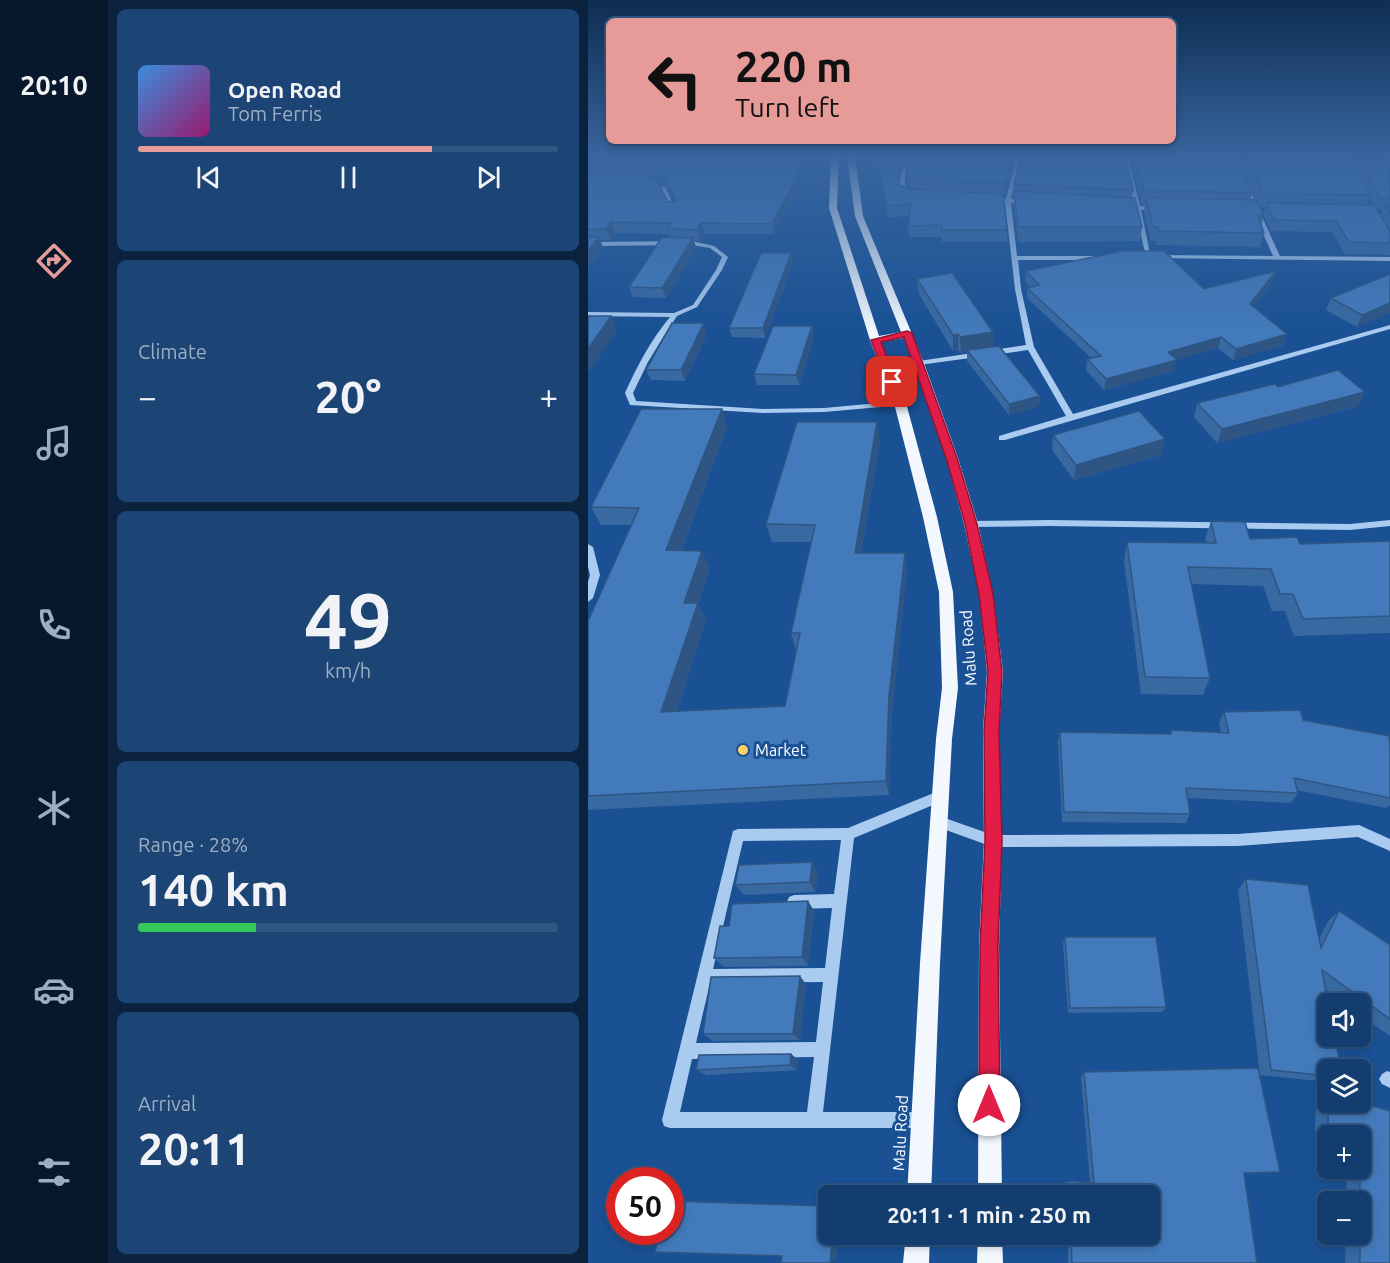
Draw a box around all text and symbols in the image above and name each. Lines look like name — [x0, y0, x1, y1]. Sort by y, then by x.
icon: left — [636, 42, 714, 120]
text: 220 m — [735, 43, 852, 90]
text: 20:10 — [20, 70, 88, 100]
text: Open Road — [228, 77, 342, 102]
text: Turn left — [735, 92, 839, 122]
text: Tom Ferris — [228, 102, 322, 125]
icon: previous — [192, 161, 225, 194]
icon: pause — [332, 161, 365, 194]
icon: next — [472, 161, 505, 194]
icon: directions — [33, 240, 75, 282]
text: Climate — [138, 340, 207, 363]
pin — [866, 356, 917, 407]
icon: arrive — [875, 365, 908, 398]
text: 20° — [315, 371, 381, 422]
text: − — [138, 378, 157, 415]
text: + — [539, 378, 558, 415]
icon: music — [33, 422, 75, 464]
text: 49 — [304, 576, 392, 664]
icon: phone — [33, 604, 75, 646]
street label: Malu Road — [956, 609, 980, 687]
text: km/h — [325, 659, 371, 682]
place label: Market — [755, 741, 807, 759]
marker: Market — [736, 743, 750, 757]
icon: climate — [33, 787, 75, 829]
text: Range · 28% — [138, 833, 248, 856]
text: 140 km — [138, 864, 289, 915]
icon: car — [33, 969, 75, 1011]
map controls — [1317, 993, 1371, 1245]
button: sound — [1317, 993, 1371, 1047]
button: layers — [1317, 1059, 1371, 1113]
position arrow — [957, 1073, 1021, 1137]
text: Arrival — [138, 1092, 196, 1115]
street label: Malu Road — [889, 1095, 911, 1171]
text: 20:11 — [138, 1123, 251, 1174]
button: + — [1317, 1125, 1371, 1179]
icon: filters — [33, 1151, 75, 1193]
speed limit sign: 50 — [606, 1167, 684, 1245]
button: − — [1317, 1191, 1371, 1245]
text: 20:11 · 1 min · 250 m — [887, 1202, 1091, 1227]

